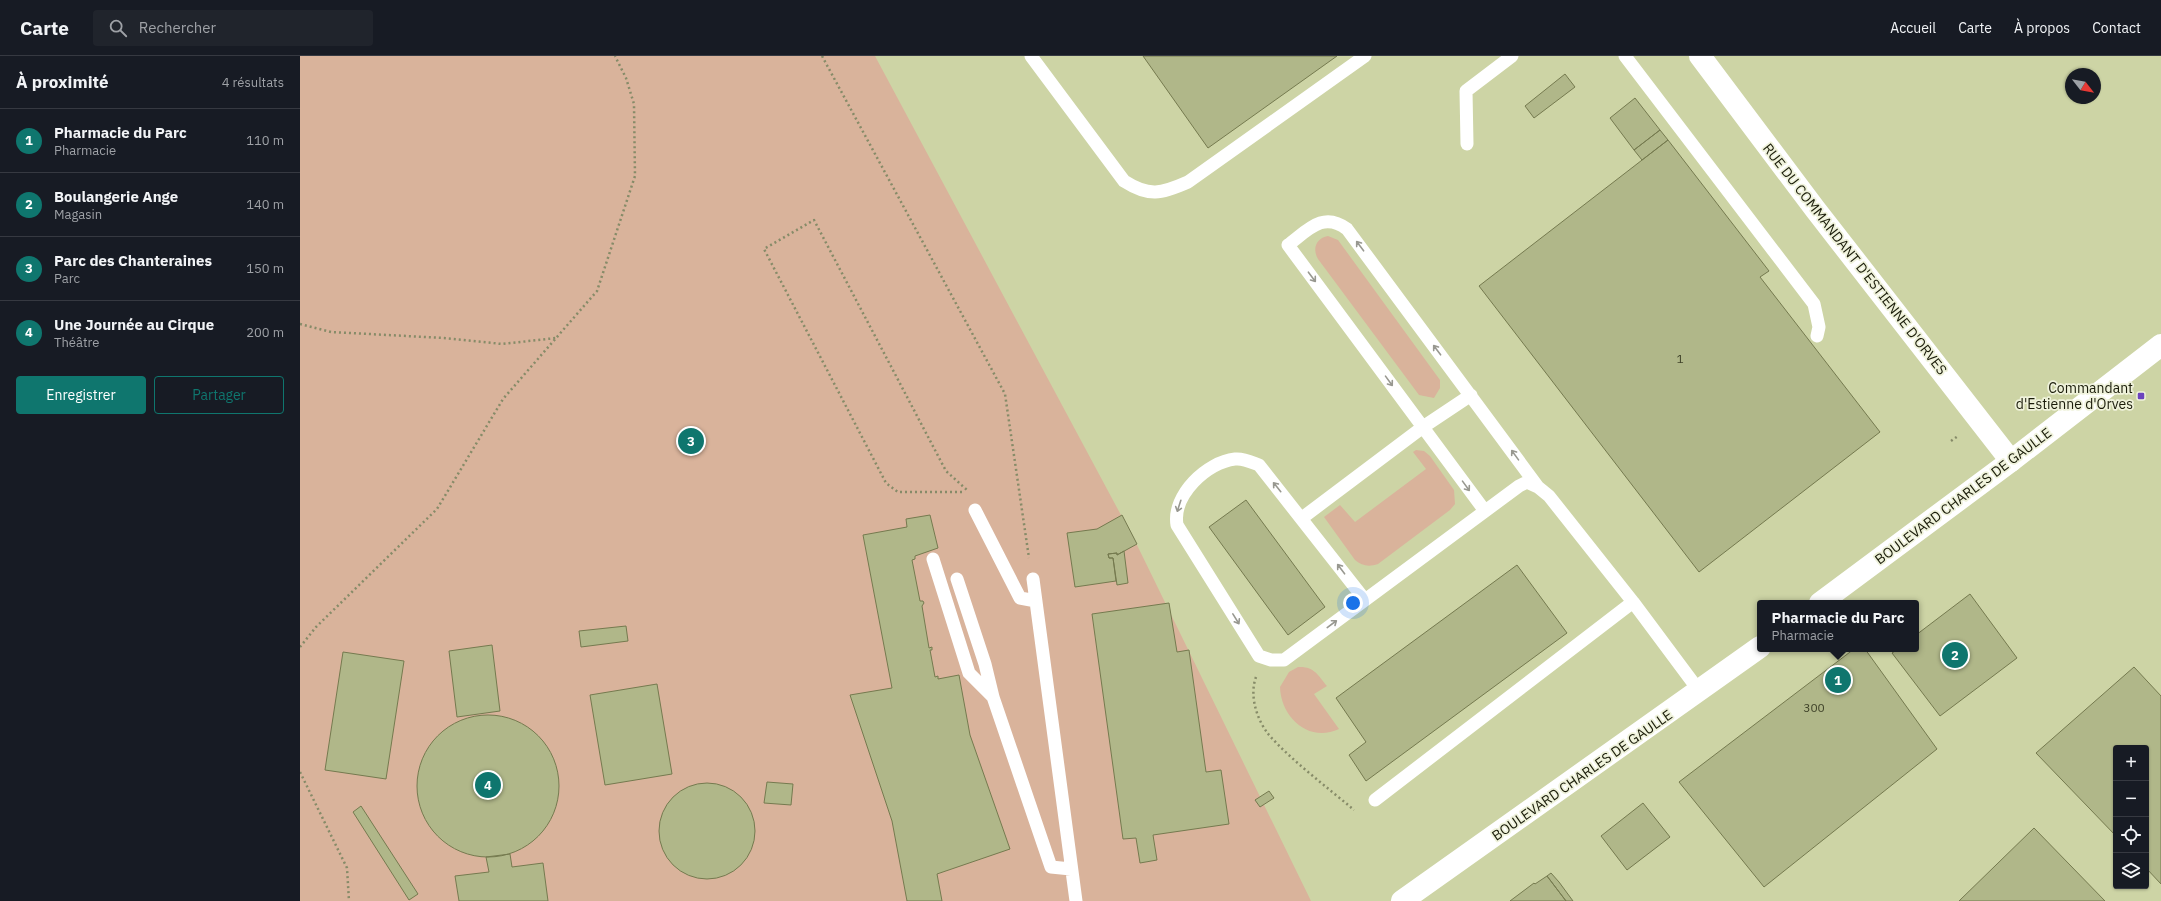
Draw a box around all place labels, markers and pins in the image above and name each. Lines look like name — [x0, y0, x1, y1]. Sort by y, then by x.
place label: Commandant d'Estienne d'Orves — [2016, 379, 2133, 413]
marker: Commandant d'Estienne d'Orves — [2136, 391, 2146, 401]
pin: 3 — [678, 426, 704, 456]
pin: 2 — [1942, 640, 1968, 670]
pin: 1 — [1825, 665, 1851, 695]
pin: 4 — [475, 770, 501, 800]

